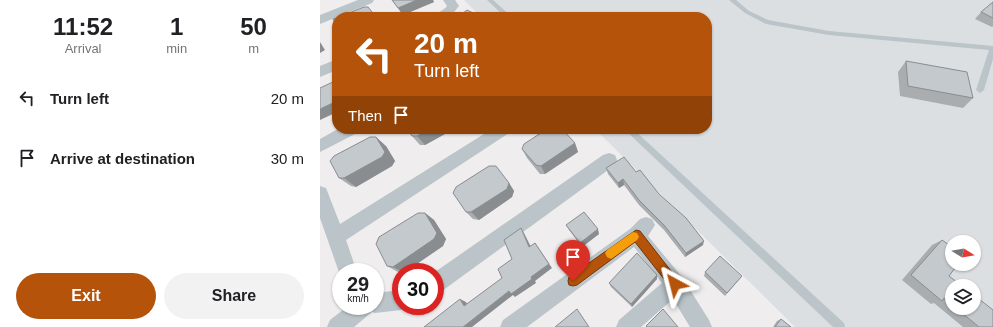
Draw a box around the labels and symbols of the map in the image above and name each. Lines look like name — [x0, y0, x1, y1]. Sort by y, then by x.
north arrow — [945, 235, 981, 271]
pin — [556, 240, 590, 281]
speed limit sign: 30 — [392, 263, 444, 315]
position arrow — [654, 263, 696, 305]

